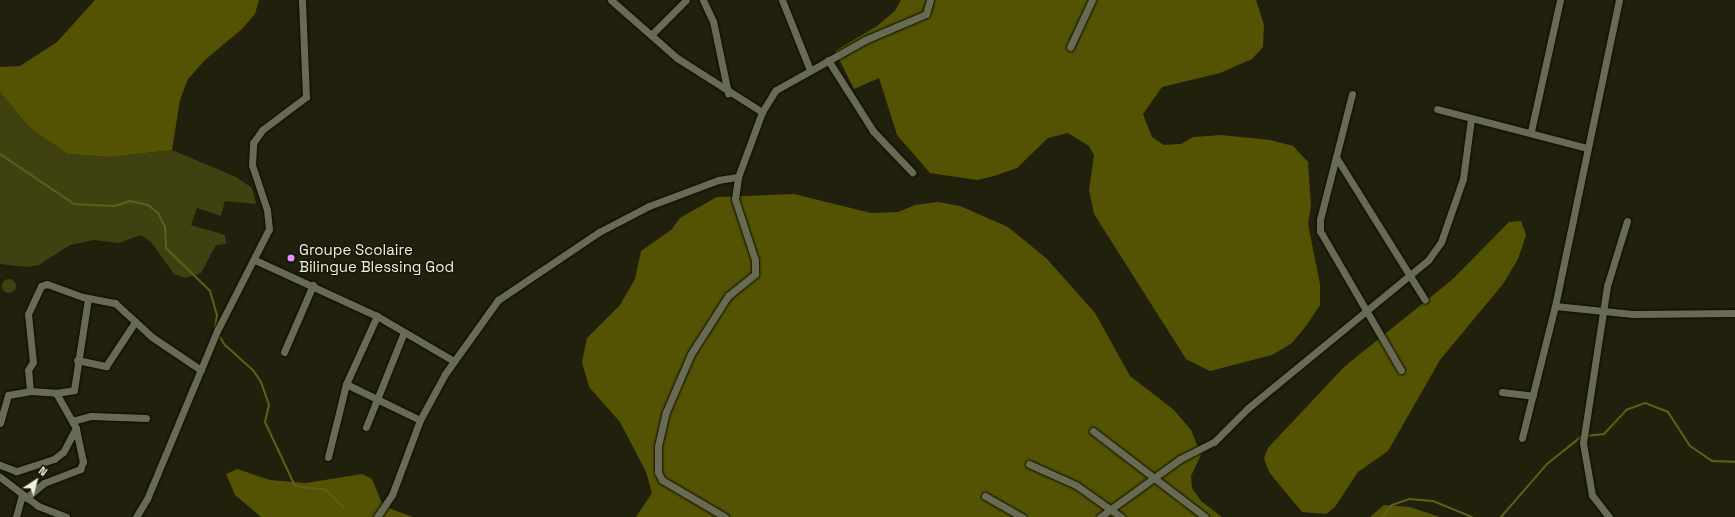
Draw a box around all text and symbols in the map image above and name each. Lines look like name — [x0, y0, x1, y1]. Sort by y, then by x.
place label: Groupe Scolaire Bilingue Blessing God — [299, 240, 454, 275]
marker: Groupe Scolaire Bilingue Blessing God — [286, 253, 296, 263]
north arrow — [16, 461, 56, 501]
text: N — [36, 463, 50, 479]

